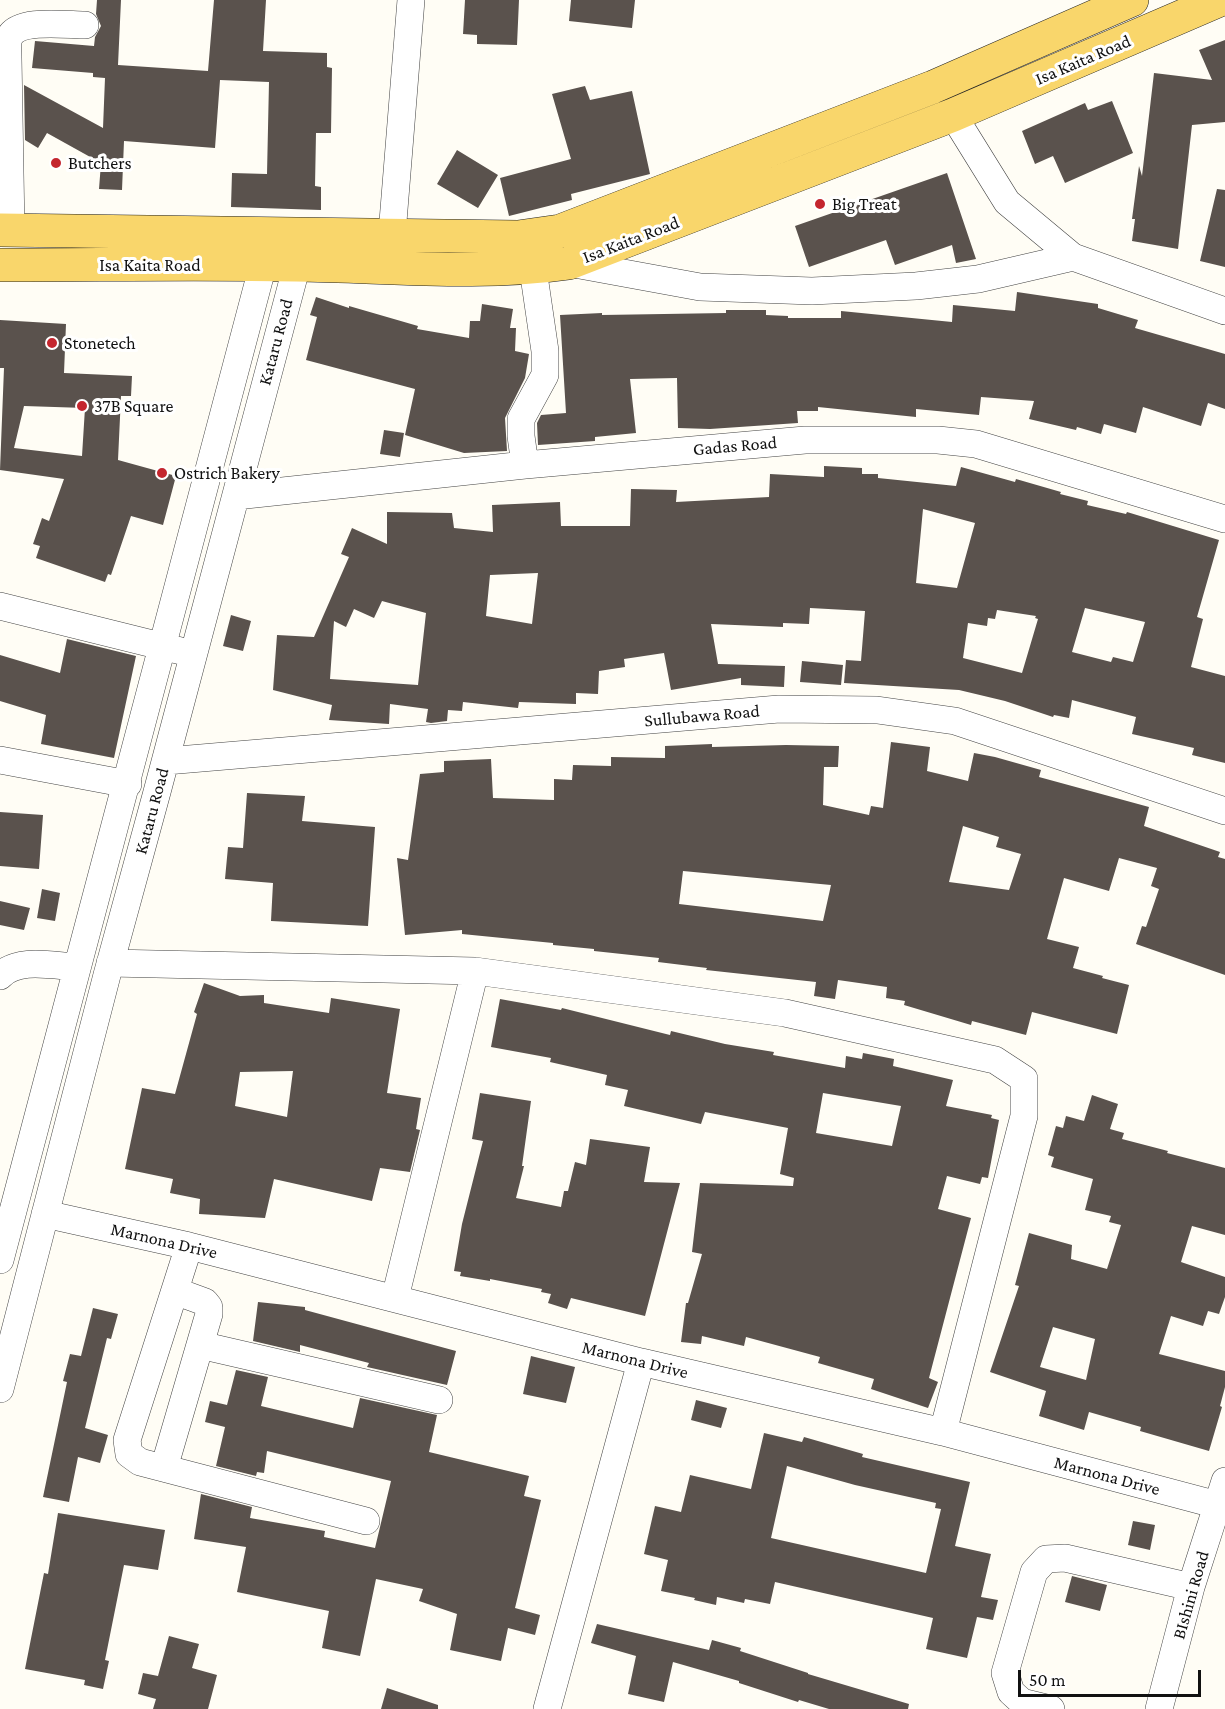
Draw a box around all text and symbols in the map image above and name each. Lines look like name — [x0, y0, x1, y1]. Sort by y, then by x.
street label: Isa Kaita Road — [1032, 30, 1134, 90]
place label: Butchers — [68, 152, 132, 174]
marker: Butchers — [49, 156, 63, 170]
place label: Big Treat — [832, 193, 897, 215]
marker: Big Treat — [813, 197, 827, 211]
street label: Isa Kaita Road — [580, 212, 682, 268]
street label: Isa Kaita Road — [99, 254, 201, 276]
street label: Kataru Road — [254, 296, 298, 388]
place label: Stonetech — [64, 332, 136, 354]
marker: Stonetech — [45, 336, 59, 350]
place label: 37B Square — [94, 395, 173, 417]
marker: 37B Square — [75, 399, 89, 413]
street label: Gadas Road — [692, 432, 778, 460]
place label: Ostrich Bakery — [174, 462, 280, 484]
marker: Ostrich Bakery — [155, 466, 169, 480]
street label: Sullubawa Road — [643, 700, 761, 732]
street label: Kataru Road — [130, 765, 174, 857]
street label: Marnona Drive — [109, 1218, 219, 1264]
street label: Marnona Drive — [580, 1336, 690, 1384]
street label: Marnona Drive — [1052, 1451, 1162, 1501]
street label: BIshini Road — [1168, 1548, 1214, 1642]
scale bar — [1021, 1658, 1204, 1696]
text: 50 m — [1029, 1670, 1066, 1690]

